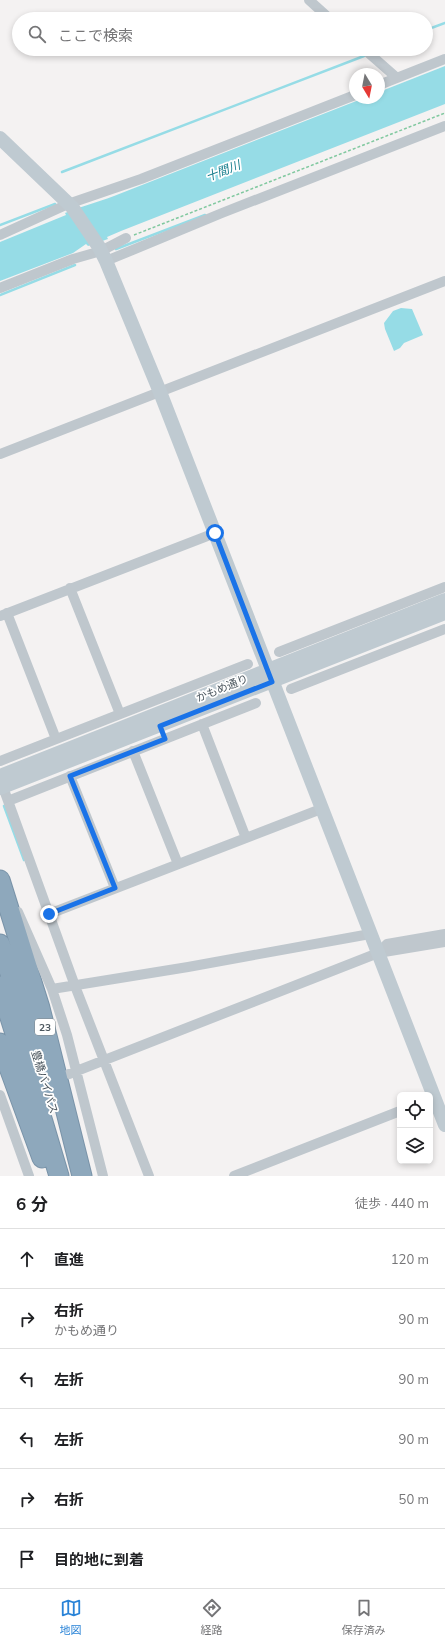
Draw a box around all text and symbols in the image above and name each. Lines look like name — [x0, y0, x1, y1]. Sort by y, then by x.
search box — [12, 12, 433, 56]
icon: search — [26, 23, 48, 45]
text: ここで検索 — [58, 26, 133, 45]
north arrow — [349, 68, 385, 104]
water label: 十間川 — [203, 156, 244, 184]
route start — [206, 524, 224, 542]
street label: かもめ通り — [194, 671, 250, 705]
route end — [40, 905, 58, 923]
road number: 23 — [35, 1019, 55, 1035]
street label: 豊橋バイパス — [29, 1048, 61, 1116]
map controls — [397, 1092, 433, 1164]
button: locate — [397, 1092, 433, 1128]
button: layers — [397, 1128, 433, 1164]
text: 6 分 — [16, 1193, 48, 1214]
text: 徒歩 · 440 m — [355, 1195, 429, 1211]
icon: ahead — [16, 1248, 38, 1270]
text: 直進 — [54, 1250, 84, 1269]
text: 120 m — [391, 1251, 429, 1267]
text: 右折 — [54, 1301, 84, 1320]
icon: right — [16, 1308, 38, 1330]
text: 90 m — [399, 1311, 429, 1327]
text: かもめ通り — [54, 1322, 119, 1338]
icon: left — [16, 1368, 38, 1390]
text: 左折 — [54, 1370, 84, 1389]
text: 90 m — [399, 1371, 429, 1387]
icon: left — [16, 1428, 38, 1450]
text: 左折 — [54, 1430, 84, 1449]
text: 90 m — [399, 1431, 429, 1447]
icon: right — [16, 1488, 38, 1510]
text: 右折 — [54, 1490, 84, 1509]
text: 50 m — [399, 1491, 429, 1507]
icon: arrive — [16, 1548, 38, 1570]
text: 目的地に到着 — [54, 1550, 144, 1569]
tab: 地図 — [60, 1597, 82, 1637]
tab: 経路 — [201, 1597, 223, 1637]
tab: 保存済み — [342, 1597, 386, 1637]

